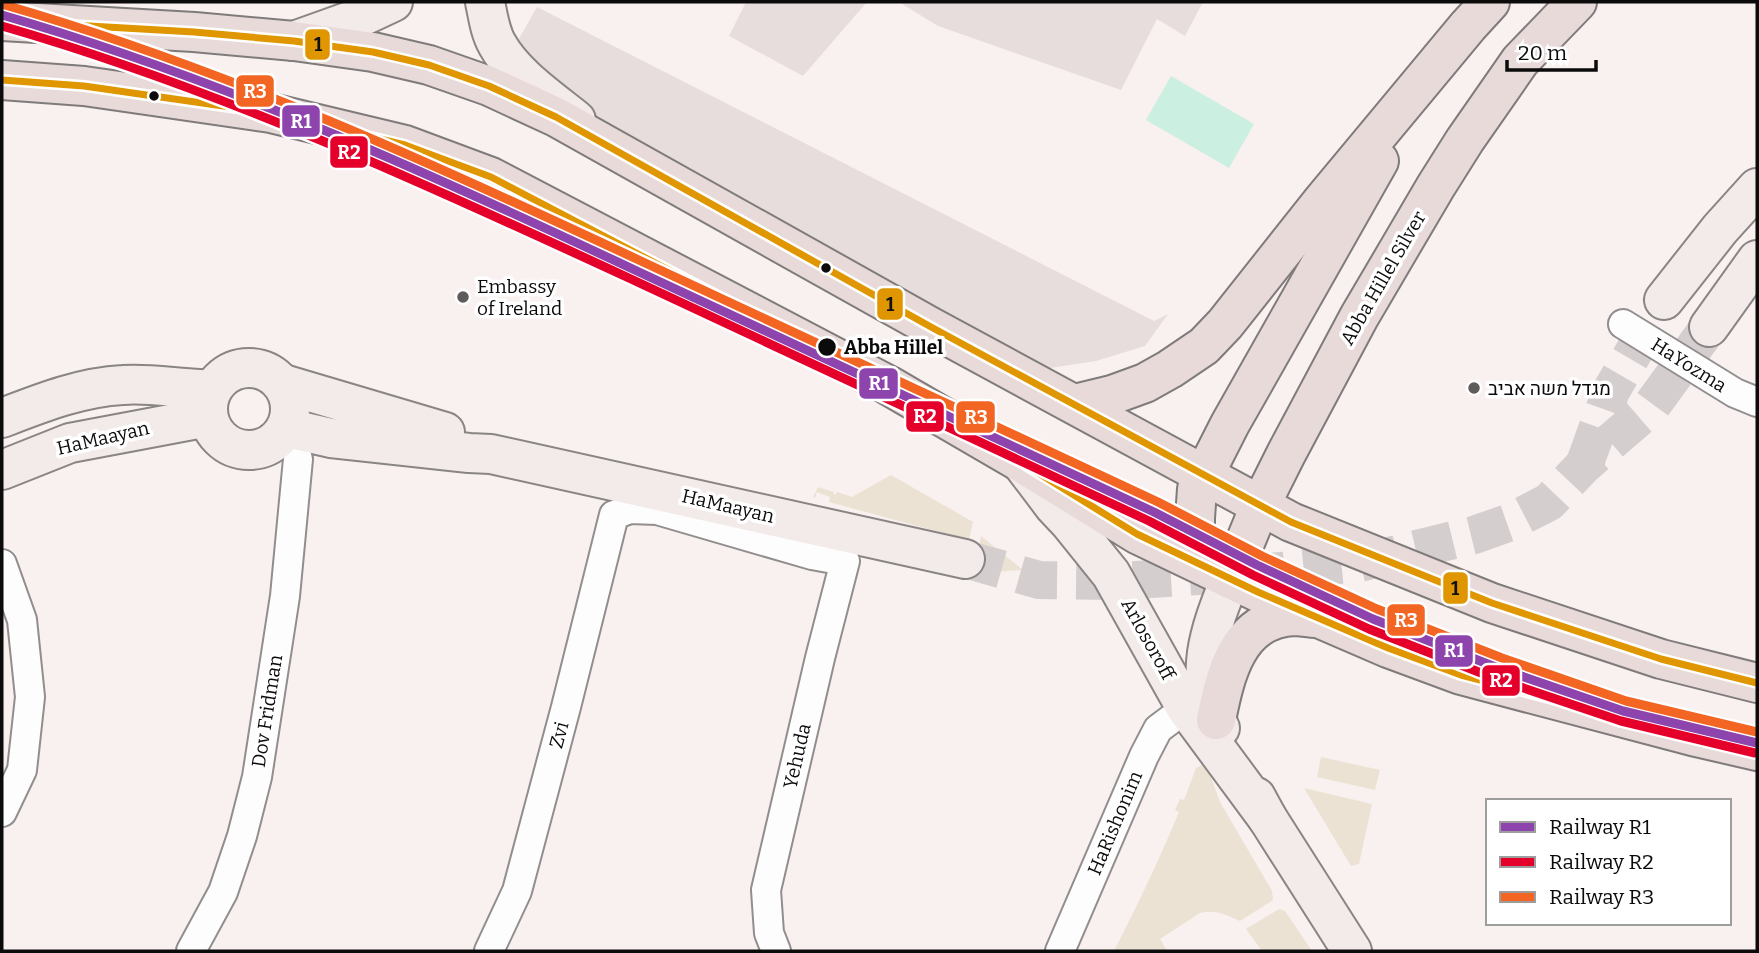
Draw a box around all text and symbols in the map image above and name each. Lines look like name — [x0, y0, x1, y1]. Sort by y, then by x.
line badge: 1 — [304, 28, 331, 61]
scale bar — [1507, 28, 1596, 72]
text: 1 — [314, 33, 323, 56]
text: 20 m — [1518, 40, 1567, 66]
line badge: R3 — [235, 74, 275, 108]
text: R3 — [243, 80, 267, 103]
unlabelled marker — [147, 89, 161, 103]
line badge: R1 — [281, 104, 321, 138]
text: R1 — [291, 110, 312, 133]
line badge: R2 — [329, 135, 369, 169]
text: R2 — [337, 141, 361, 164]
street label: Abba Hillel Silver — [1335, 206, 1431, 349]
unlabelled marker — [819, 261, 833, 275]
place label: Embassy of Ireland — [477, 275, 562, 320]
line badge: 1 — [876, 287, 904, 321]
marker: Embassy of Ireland — [455, 289, 471, 305]
text: 1 — [886, 293, 895, 316]
street label: HaYozma — [1647, 333, 1731, 397]
marker: Abba Hillel — [816, 336, 838, 358]
place label: Abba Hillel — [844, 336, 943, 359]
line badge: R1 — [858, 367, 899, 400]
text: R1 — [869, 372, 890, 395]
place label: מגדל משה אביב — [1488, 377, 1611, 400]
marker: מגדל משה אביב — [1466, 380, 1482, 396]
line badge: R2 — [905, 400, 945, 433]
line badge: R3 — [955, 400, 996, 434]
text: R2 — [913, 405, 937, 428]
text: R3 — [964, 406, 988, 429]
street label: HaMaayan — [55, 416, 151, 460]
street label: HaMaayan — [680, 484, 776, 528]
line badge: 1 — [1442, 571, 1469, 605]
text: 1 — [1451, 577, 1460, 600]
street label: Arlosoroff — [1116, 594, 1180, 685]
line badge: R3 — [1386, 603, 1426, 637]
text: R3 — [1394, 609, 1418, 632]
line badge: R1 — [1434, 634, 1474, 668]
text: R1 — [1444, 639, 1465, 662]
street label: Dov Fridman — [247, 653, 287, 769]
line badge: R2 — [1481, 664, 1521, 697]
text: R2 — [1489, 669, 1513, 692]
street label: Zvi — [544, 719, 574, 751]
street label: Yehuda — [778, 721, 816, 791]
street label: HaRishonim — [1083, 768, 1147, 878]
legend — [1486, 799, 1731, 925]
text: Railway R1 — [1549, 814, 1651, 840]
text: Railway R2 — [1549, 849, 1654, 875]
text: Railway R3 — [1549, 884, 1654, 910]

